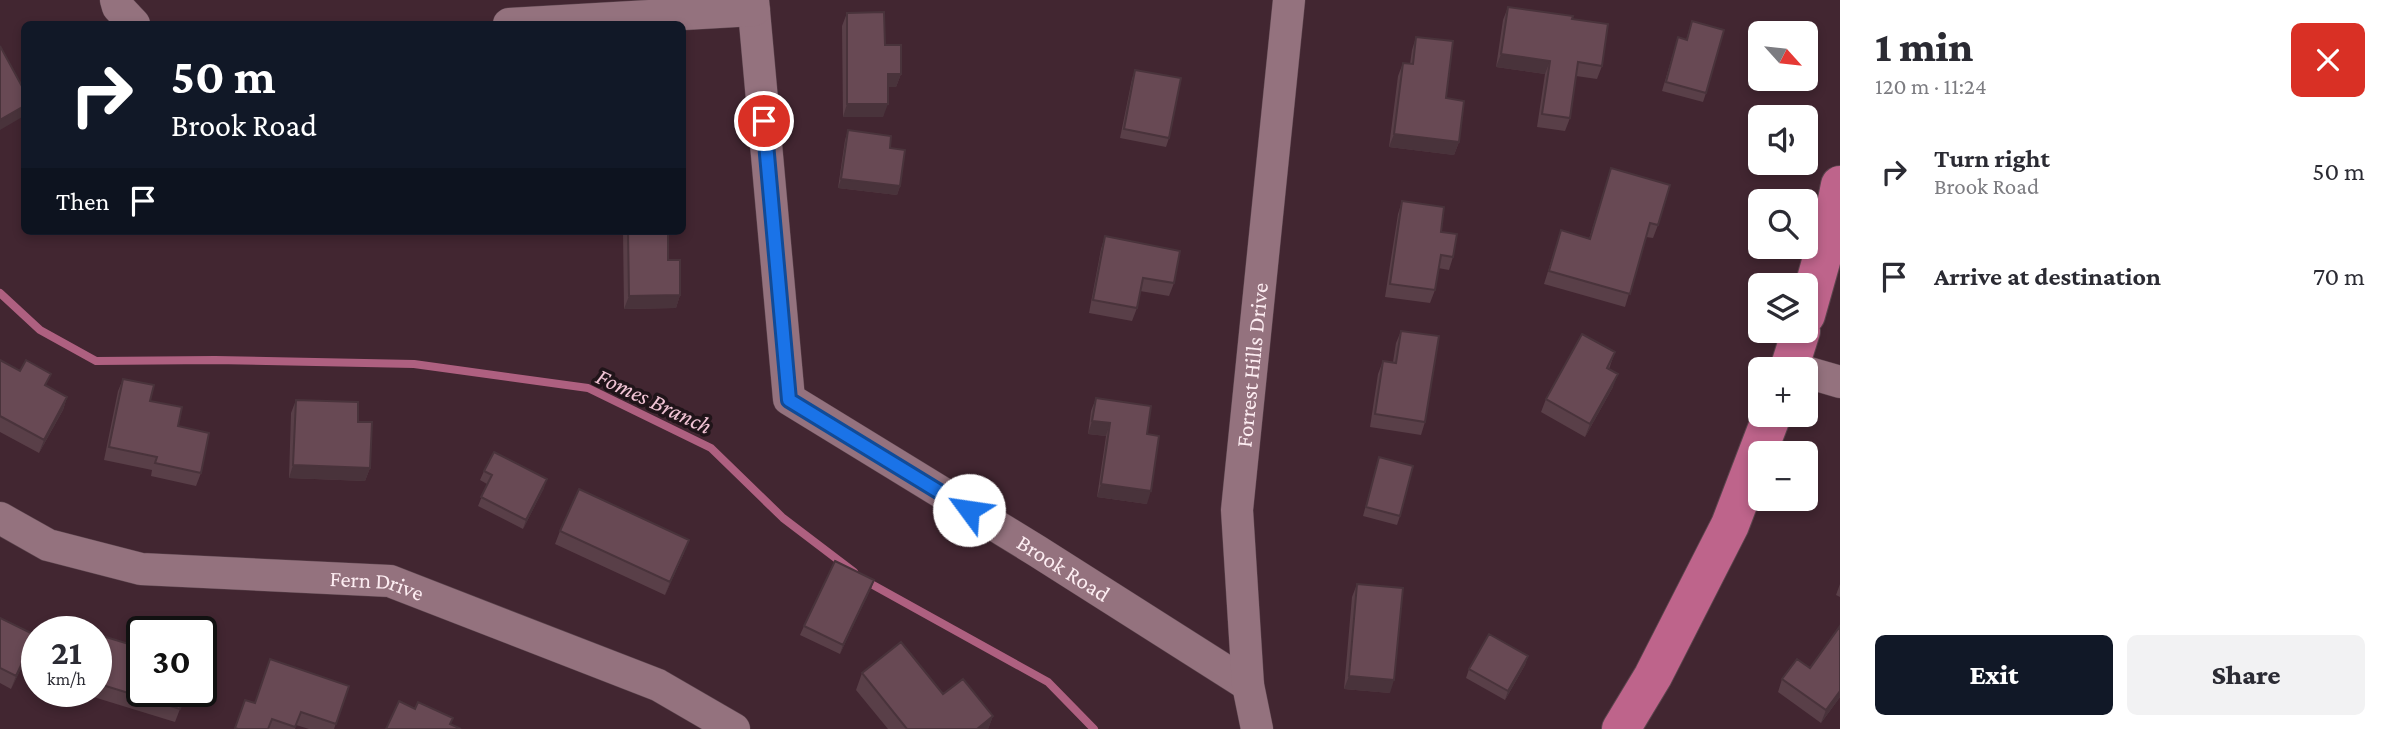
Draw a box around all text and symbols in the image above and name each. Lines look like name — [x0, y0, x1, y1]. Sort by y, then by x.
north arrow — [1748, 21, 1818, 91]
map controls — [1748, 21, 1818, 511]
text: 1 min — [1875, 23, 1973, 70]
button: close — [2291, 23, 2365, 97]
icon: right — [56, 49, 147, 140]
text: 50 m — [171, 49, 276, 104]
text: 120 m · 11:24 — [1875, 73, 1987, 99]
pin — [734, 91, 794, 151]
icon: arrive — [745, 102, 783, 140]
button: sound — [1748, 105, 1818, 175]
text: Brook Road — [171, 107, 317, 143]
text: Turn right — [1934, 144, 2050, 173]
icon: right — [1875, 153, 1913, 191]
text: 50 m — [2312, 157, 2365, 186]
text: Brook Road — [1934, 173, 2039, 199]
icon: arrive — [124, 182, 162, 220]
text: Then — [56, 187, 110, 216]
button: search — [1748, 189, 1818, 259]
icon: arrive — [1875, 258, 1913, 296]
text: Arrive at destination — [1934, 262, 2161, 291]
text: 70 m — [2313, 262, 2365, 291]
button: layers — [1748, 273, 1818, 343]
street label: Forrest Hills Drive — [1230, 281, 1273, 449]
button: + — [1748, 357, 1818, 427]
water label: Fomes Branch — [592, 362, 716, 439]
button: − — [1748, 441, 1818, 511]
position arrow — [932, 473, 1006, 547]
street label: Brook Road — [1012, 529, 1115, 607]
street label: Fern Drive — [329, 565, 428, 606]
speed limit sign: 30 — [126, 616, 217, 707]
text: 21 — [51, 633, 82, 672]
button: Exit — [1875, 635, 2113, 715]
button: Share — [2127, 635, 2365, 715]
text: km/h — [47, 669, 86, 689]

